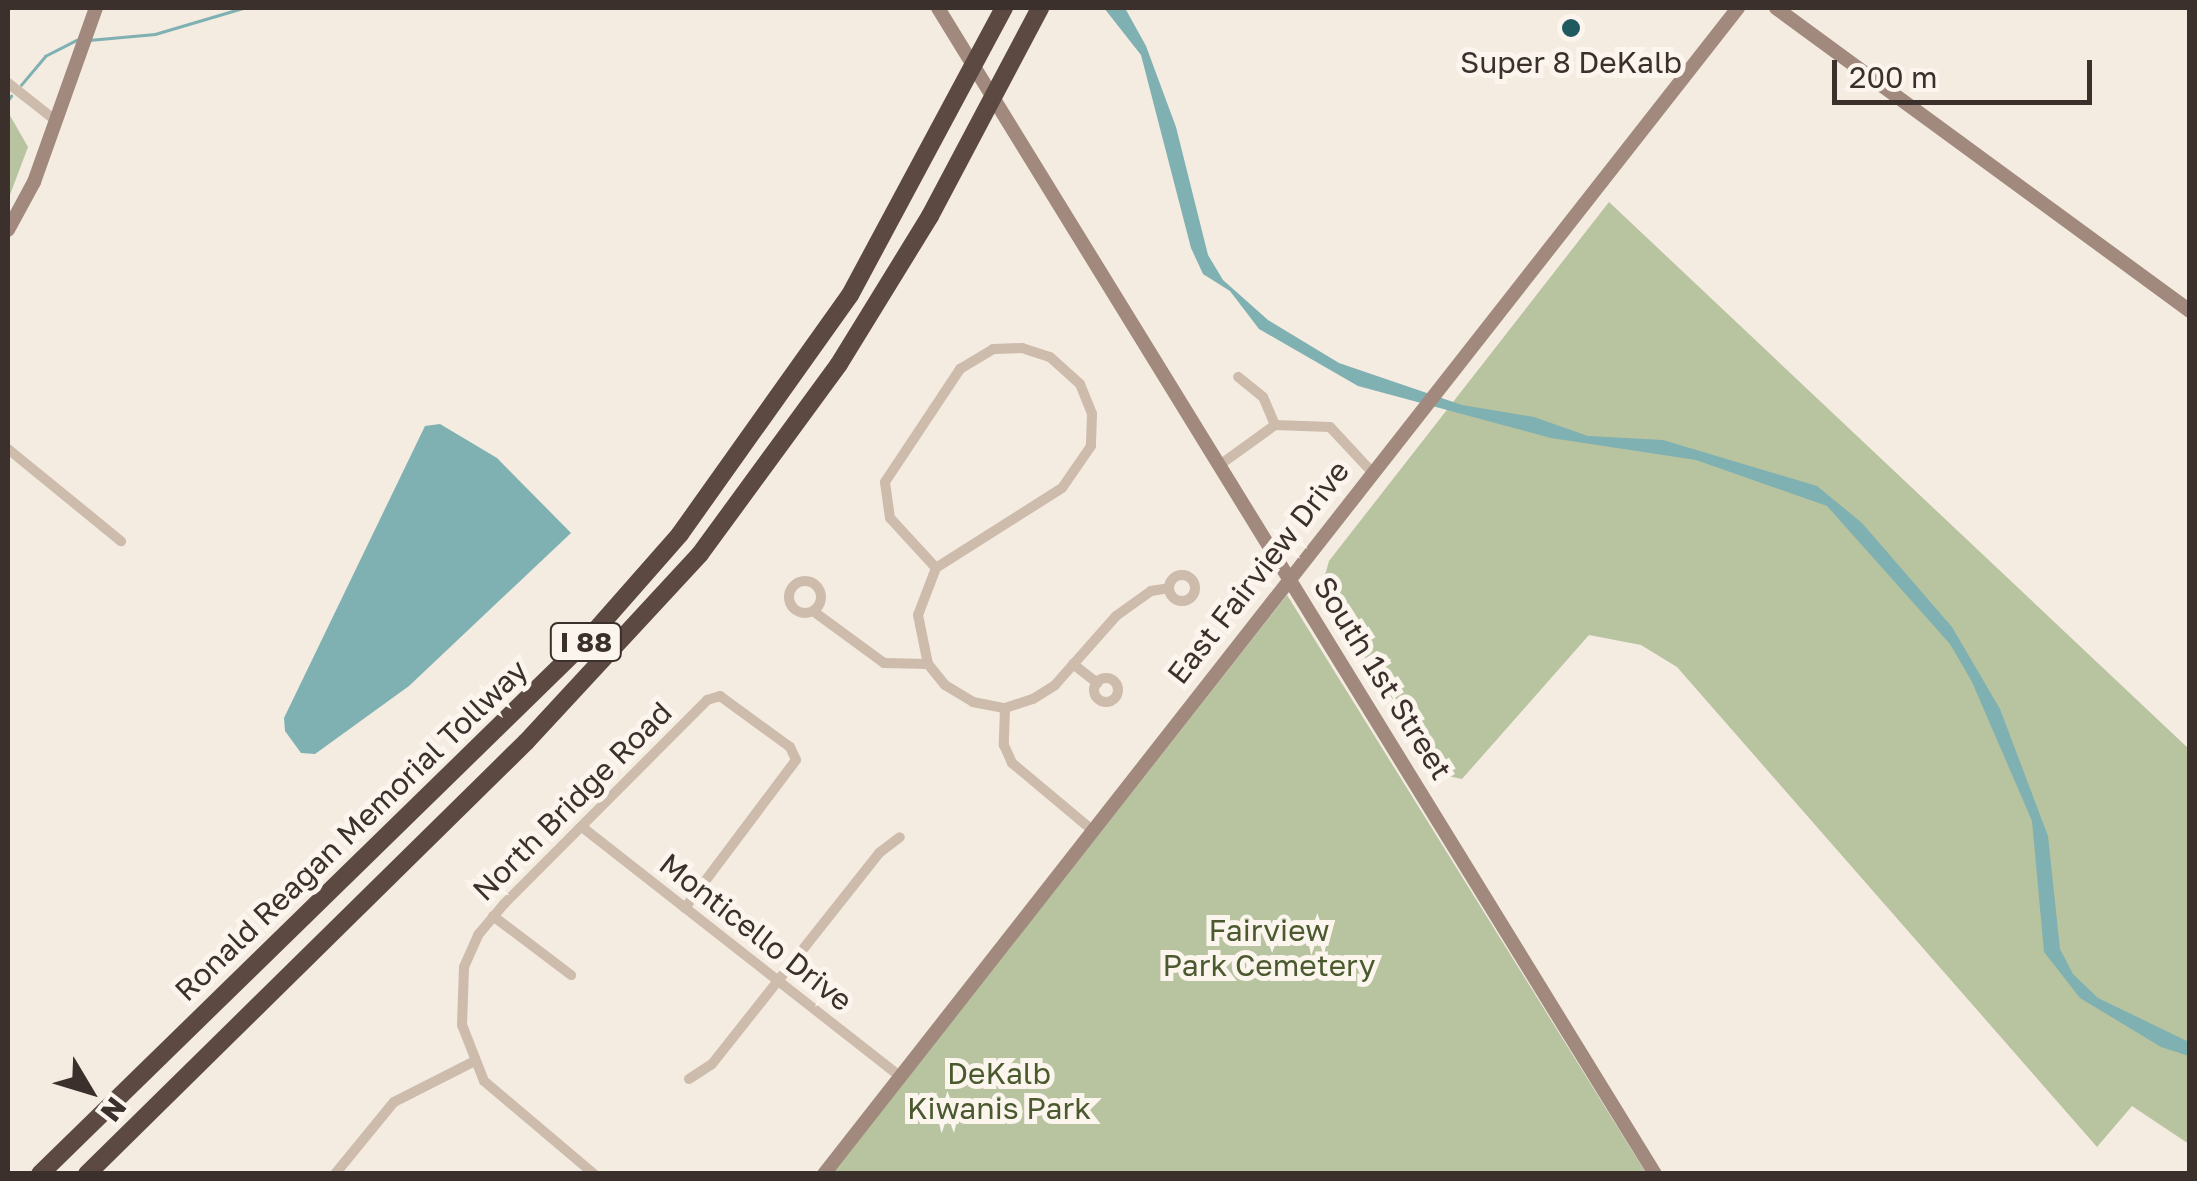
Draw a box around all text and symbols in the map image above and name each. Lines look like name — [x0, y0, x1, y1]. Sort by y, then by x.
marker: Super 8 DeKalb — [1560, 17, 1582, 39]
scale bar — [1837, 40, 2097, 102]
place label: Super 8 DeKalb — [1460, 44, 1682, 80]
text: 200 m — [1849, 59, 1938, 95]
street label: East Fairview Drive — [1160, 453, 1356, 691]
street label: South 1st Street — [1306, 570, 1460, 786]
road number: I 88 — [548, 619, 624, 665]
street label: Ronald Reagan Memorial Tollway — [167, 652, 535, 1008]
street label: North Bridge Road — [465, 694, 679, 908]
street label: Monticello Drive — [653, 846, 859, 1018]
park label: Fairview Park Cemetery — [1163, 912, 1375, 982]
north arrow — [40, 1041, 140, 1141]
park label: DeKalb Kiwanis Park — [907, 1055, 1091, 1126]
text: N — [94, 1091, 134, 1128]

